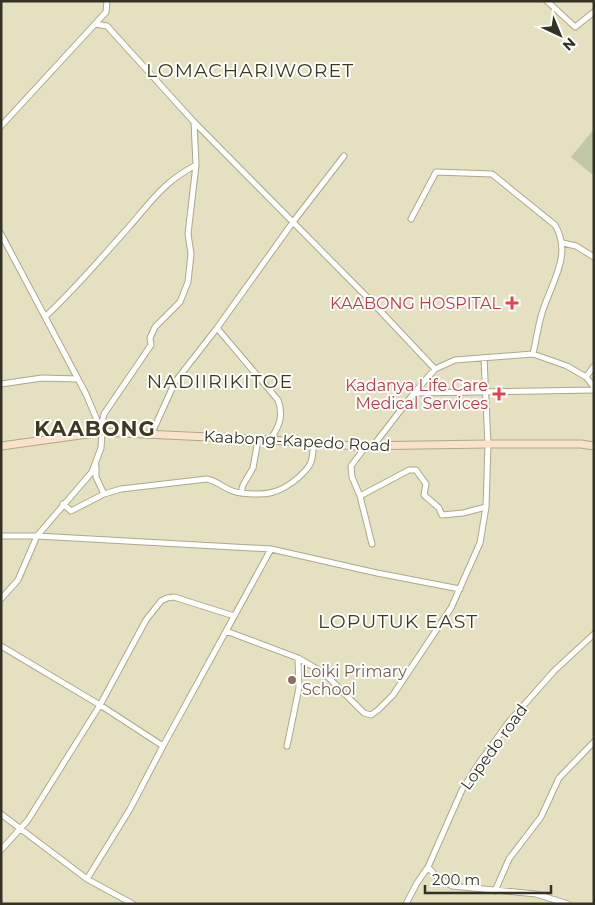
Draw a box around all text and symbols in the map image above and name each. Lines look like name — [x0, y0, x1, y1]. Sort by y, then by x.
north arrow — [535, 10, 585, 60]
text: N — [559, 34, 579, 55]
district label: LOMACHARIWORET — [146, 59, 354, 82]
place label: KAABONG HOSPITAL — [330, 294, 502, 313]
marker: KAABONG HOSPITAL — [505, 296, 519, 310]
district label: NADIIRIKITOE — [147, 370, 293, 393]
place label: Kadanya Life Care Medical Services — [345, 376, 488, 413]
marker: Kadanya Life Care Medical Services — [492, 387, 506, 401]
district label: KAABONG — [34, 416, 156, 441]
street label: Kaabong-Kapedo Road — [203, 427, 391, 455]
district label: LOPUTUK EAST — [318, 610, 478, 633]
place label: Loiki Primary School — [302, 662, 407, 699]
marker: Loiki Primary School — [286, 674, 298, 686]
street label: Lopedo road — [457, 700, 531, 794]
scale bar — [425, 862, 551, 894]
text: 200 m — [432, 870, 480, 889]

